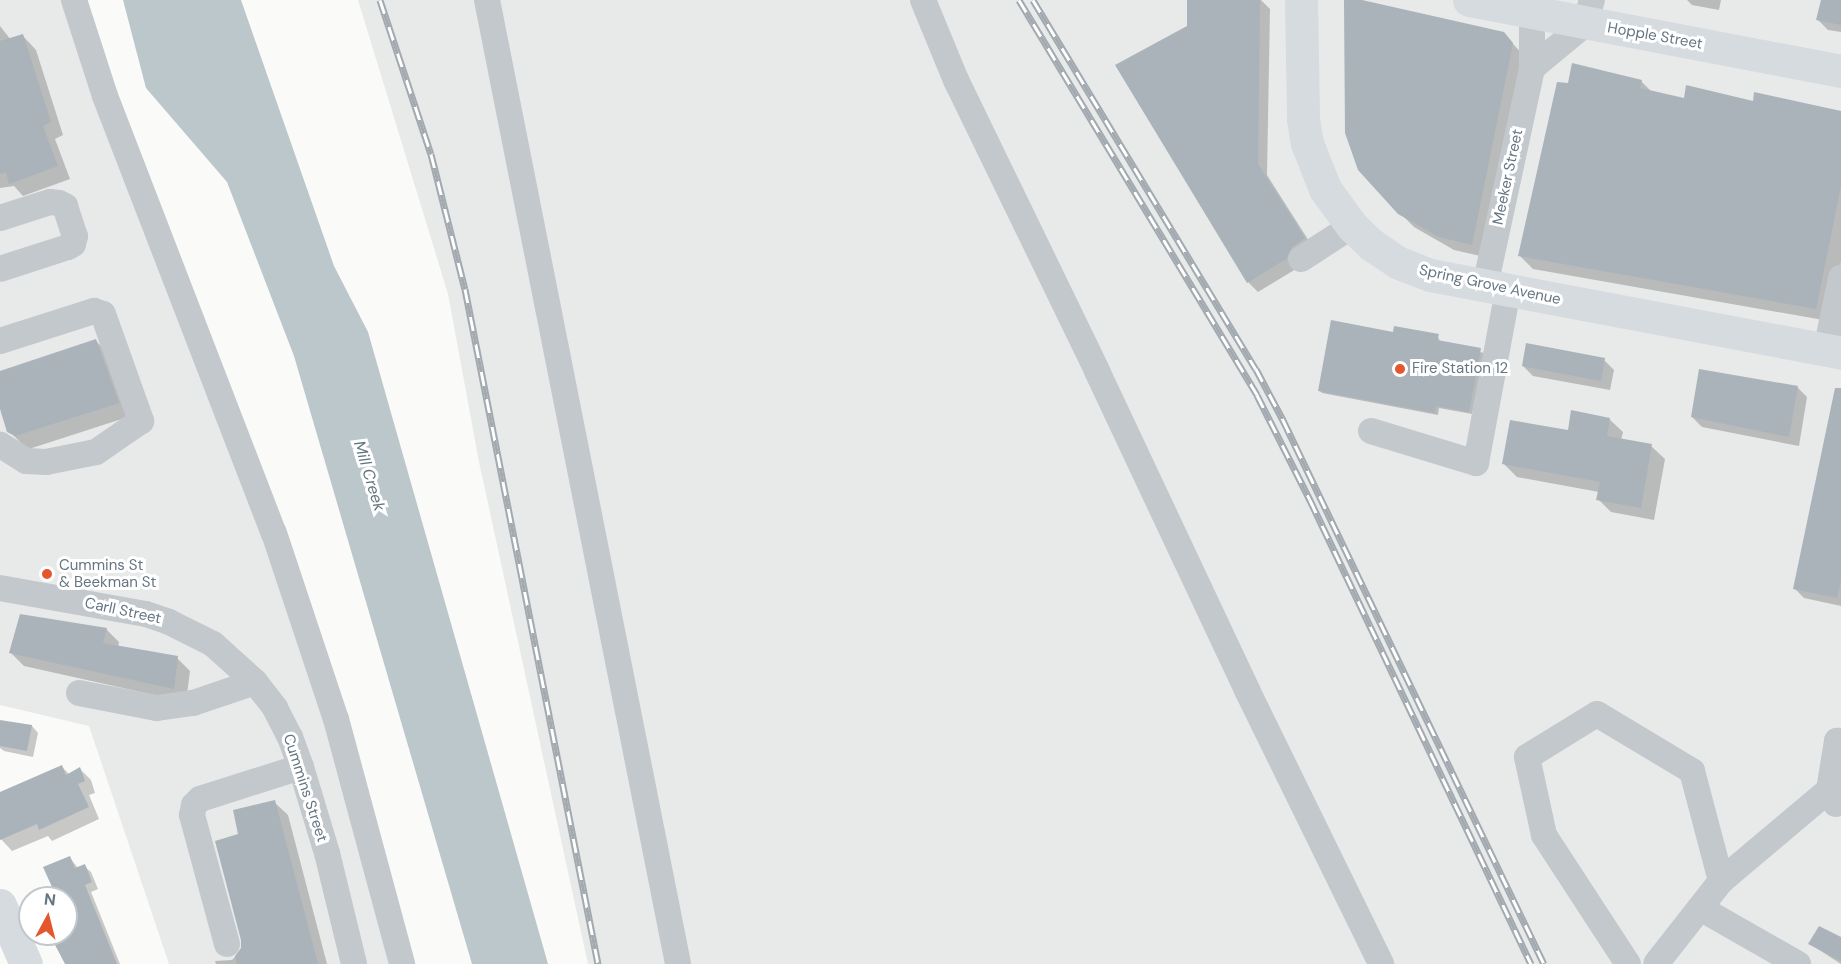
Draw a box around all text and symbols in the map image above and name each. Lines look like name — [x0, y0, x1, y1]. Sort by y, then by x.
street label: Hopple Street — [1606, 19, 1704, 53]
street label: Meeker Street — [1489, 128, 1527, 226]
street label: Spring Grove Avenue — [1418, 261, 1562, 309]
place label: Fire Station 12 — [1412, 360, 1508, 378]
marker: Fire Station 12 — [1393, 362, 1407, 376]
water label: Mill Creek — [349, 438, 389, 514]
place label: Cummins St & Beekman St — [59, 556, 156, 591]
marker: Cummins St & Beekman St — [40, 567, 54, 581]
street label: Carll Street — [83, 594, 163, 628]
street label: Cummins Street — [279, 732, 331, 844]
north arrow — [18, 886, 78, 946]
text: N — [43, 888, 57, 911]

